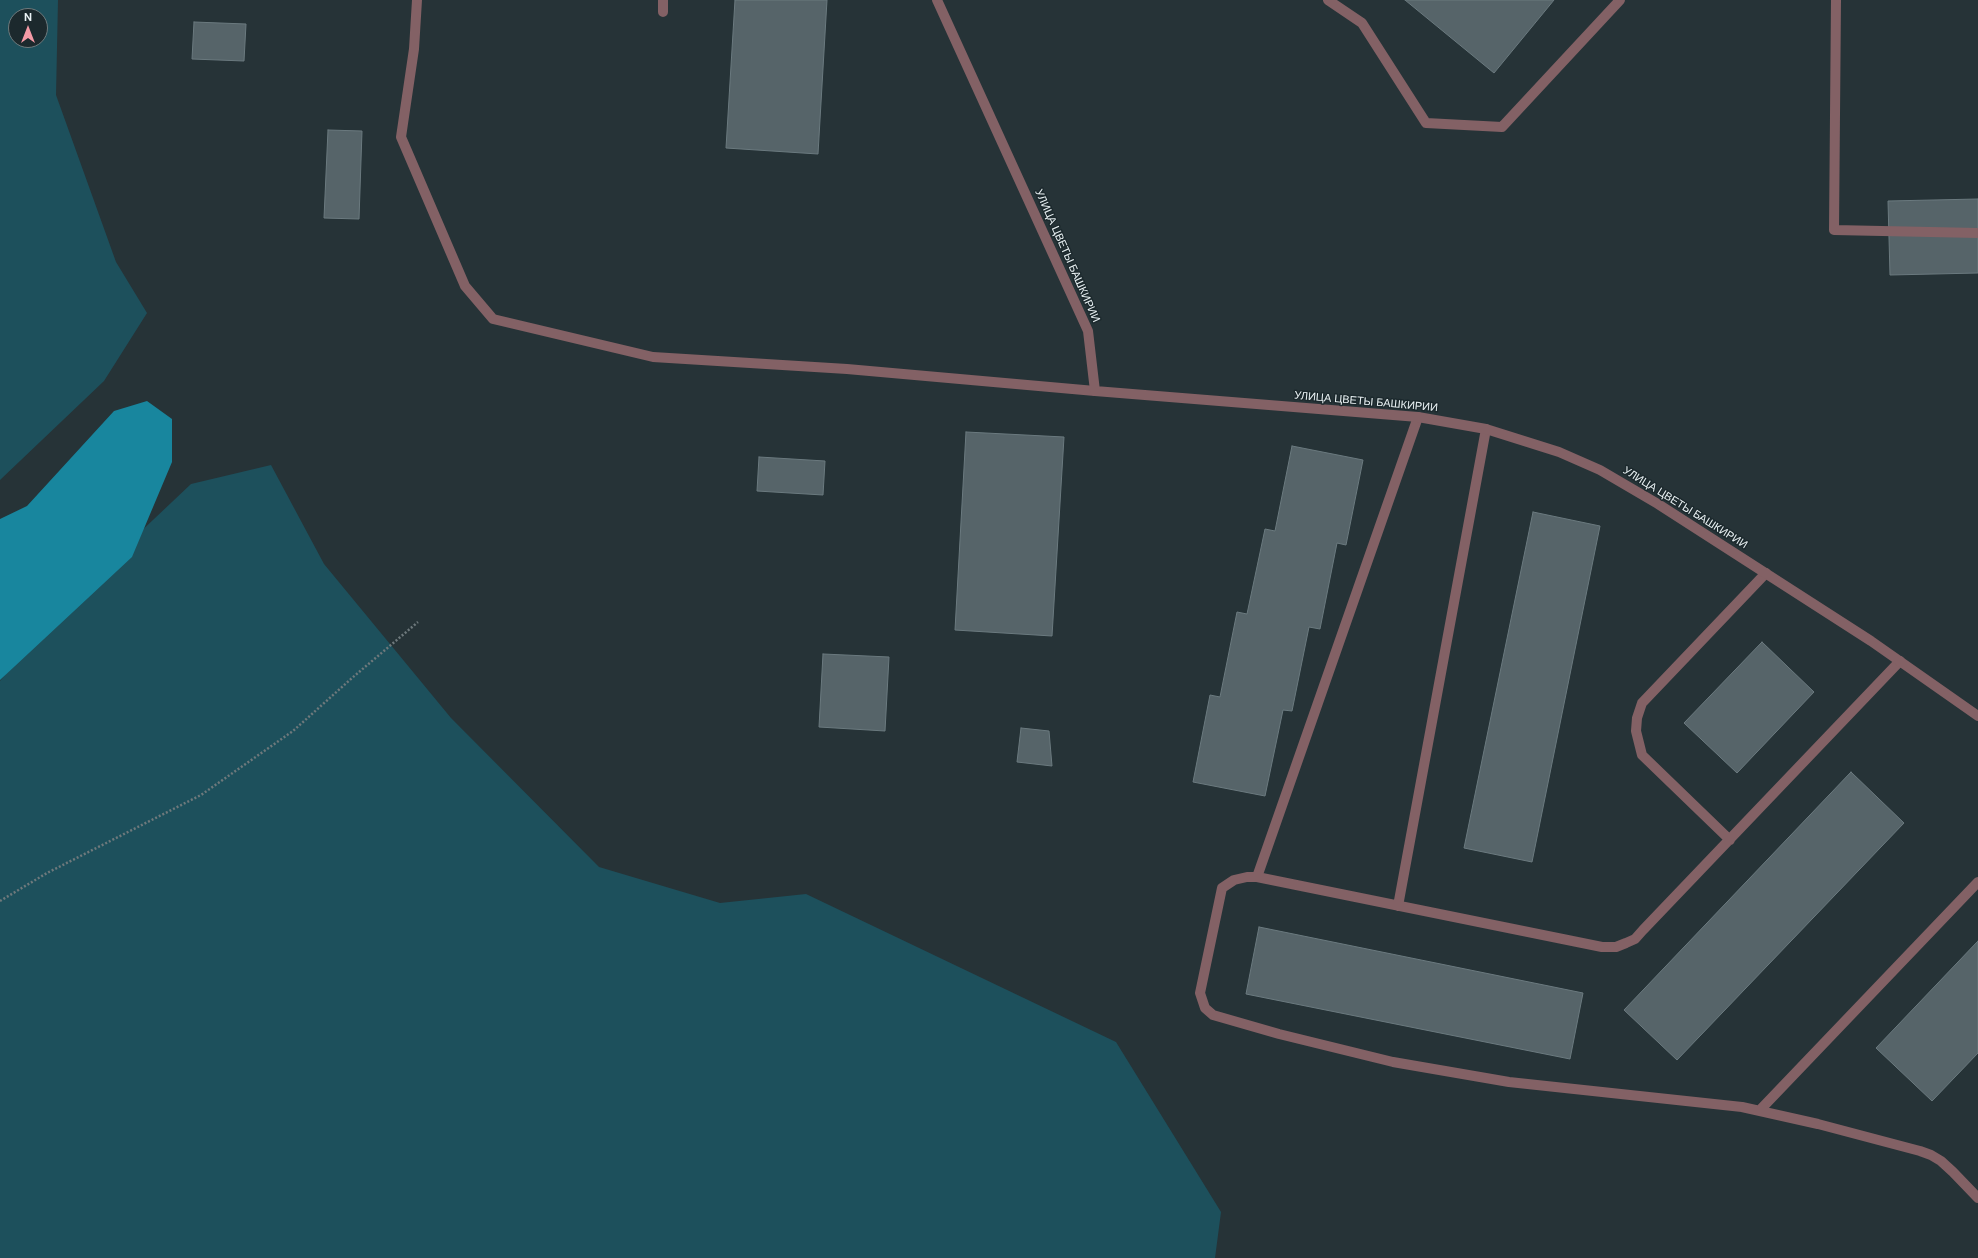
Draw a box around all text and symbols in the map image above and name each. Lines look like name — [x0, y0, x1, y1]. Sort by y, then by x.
north arrow — [8, 8, 48, 48]
text: N — [24, 10, 32, 24]
street label: УЛИЦА ЦВЕТЫ БАШКИРИИ — [1032, 187, 1102, 325]
street label: УЛИЦА ЦВЕТЫ БАШКИРИИ — [1294, 389, 1438, 415]
street label: УЛИЦА ЦВЕТЫ БАШКИРИИ — [1620, 464, 1750, 552]

